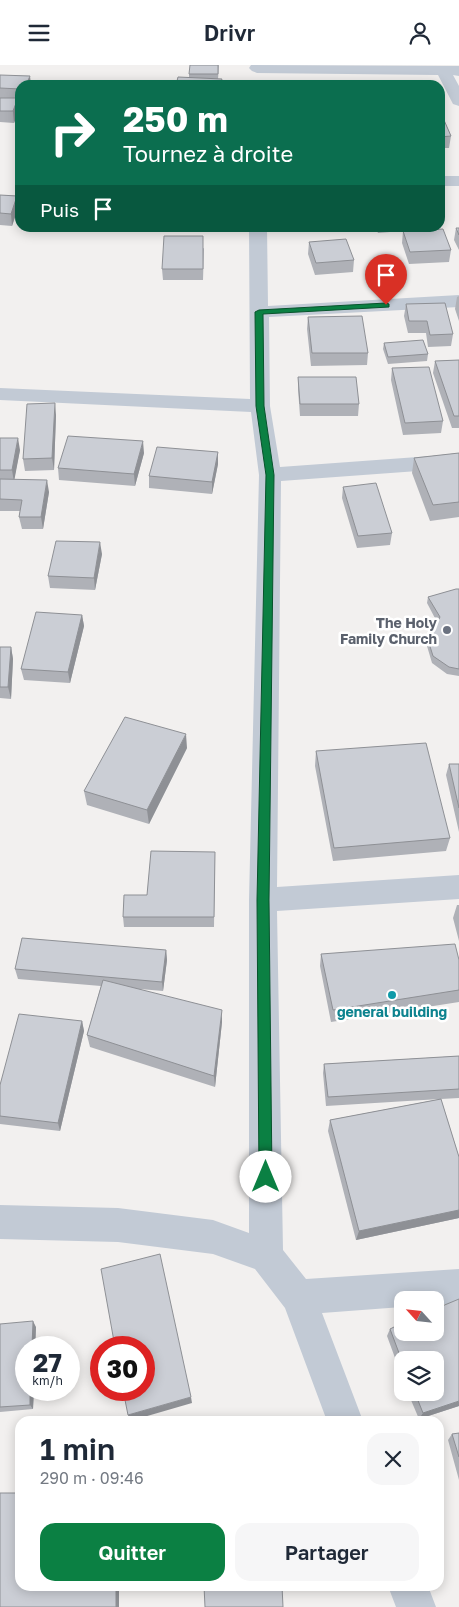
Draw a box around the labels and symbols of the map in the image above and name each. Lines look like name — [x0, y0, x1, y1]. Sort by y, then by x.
pin — [365, 254, 407, 305]
place label: The Holy Family Church — [340, 614, 438, 647]
marker: The Holy Family Church — [441, 624, 453, 636]
marker: general building — [386, 989, 398, 1001]
place label: general building — [337, 1003, 447, 1020]
position arrow — [239, 1150, 291, 1202]
north arrow — [394, 1291, 444, 1341]
speed limit sign: 30 — [90, 1336, 155, 1401]

